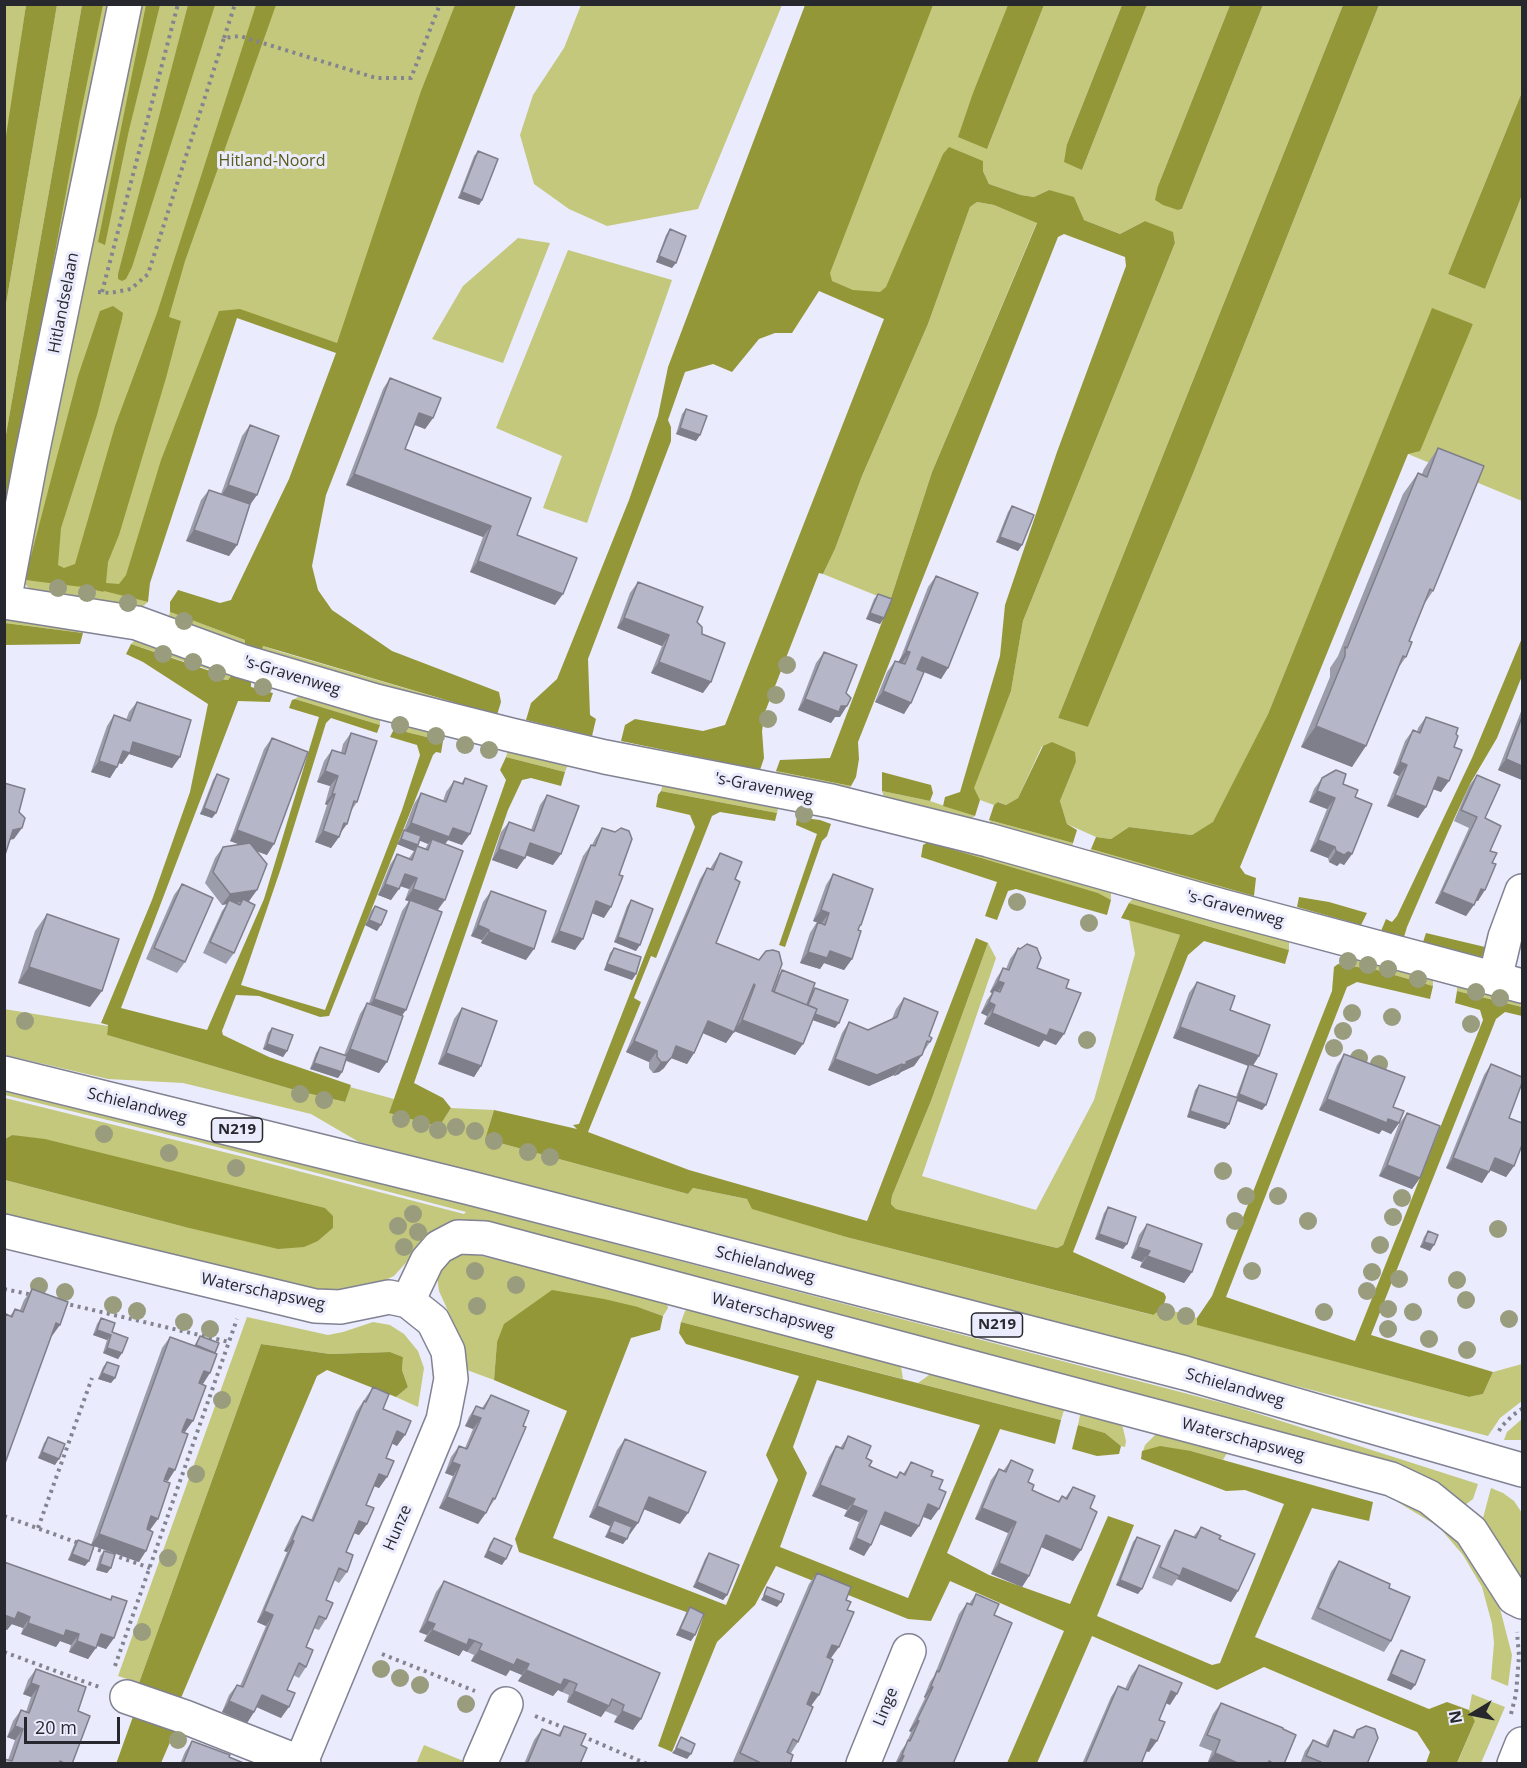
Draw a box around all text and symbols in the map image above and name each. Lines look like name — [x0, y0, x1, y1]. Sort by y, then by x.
park label: Hitland-Noord — [219, 151, 325, 171]
street label: Hitlandselaan — [45, 251, 83, 355]
street label: 's-Gravenweg — [241, 652, 343, 700]
street label: 's-Gravenweg — [713, 769, 815, 807]
street label: 's-Gravenweg — [1184, 887, 1286, 931]
street label: Schielandweg — [85, 1084, 189, 1128]
road number: N219 — [212, 1118, 262, 1142]
street label: Schielandweg — [713, 1243, 817, 1287]
street label: Waterschapsweg — [199, 1269, 327, 1315]
street label: Waterschapsweg — [709, 1289, 837, 1341]
road number: N219 — [972, 1313, 1022, 1337]
street label: Schielandweg — [1183, 1365, 1287, 1411]
street label: Waterschapsweg — [1179, 1414, 1307, 1466]
street label: Hunze — [380, 1502, 416, 1554]
north arrow — [1443, 1684, 1503, 1744]
street label: Linge — [870, 1685, 902, 1729]
scale bar — [27, 1705, 123, 1743]
text: N — [1443, 1709, 1467, 1725]
text: 20 m — [35, 1715, 77, 1739]

